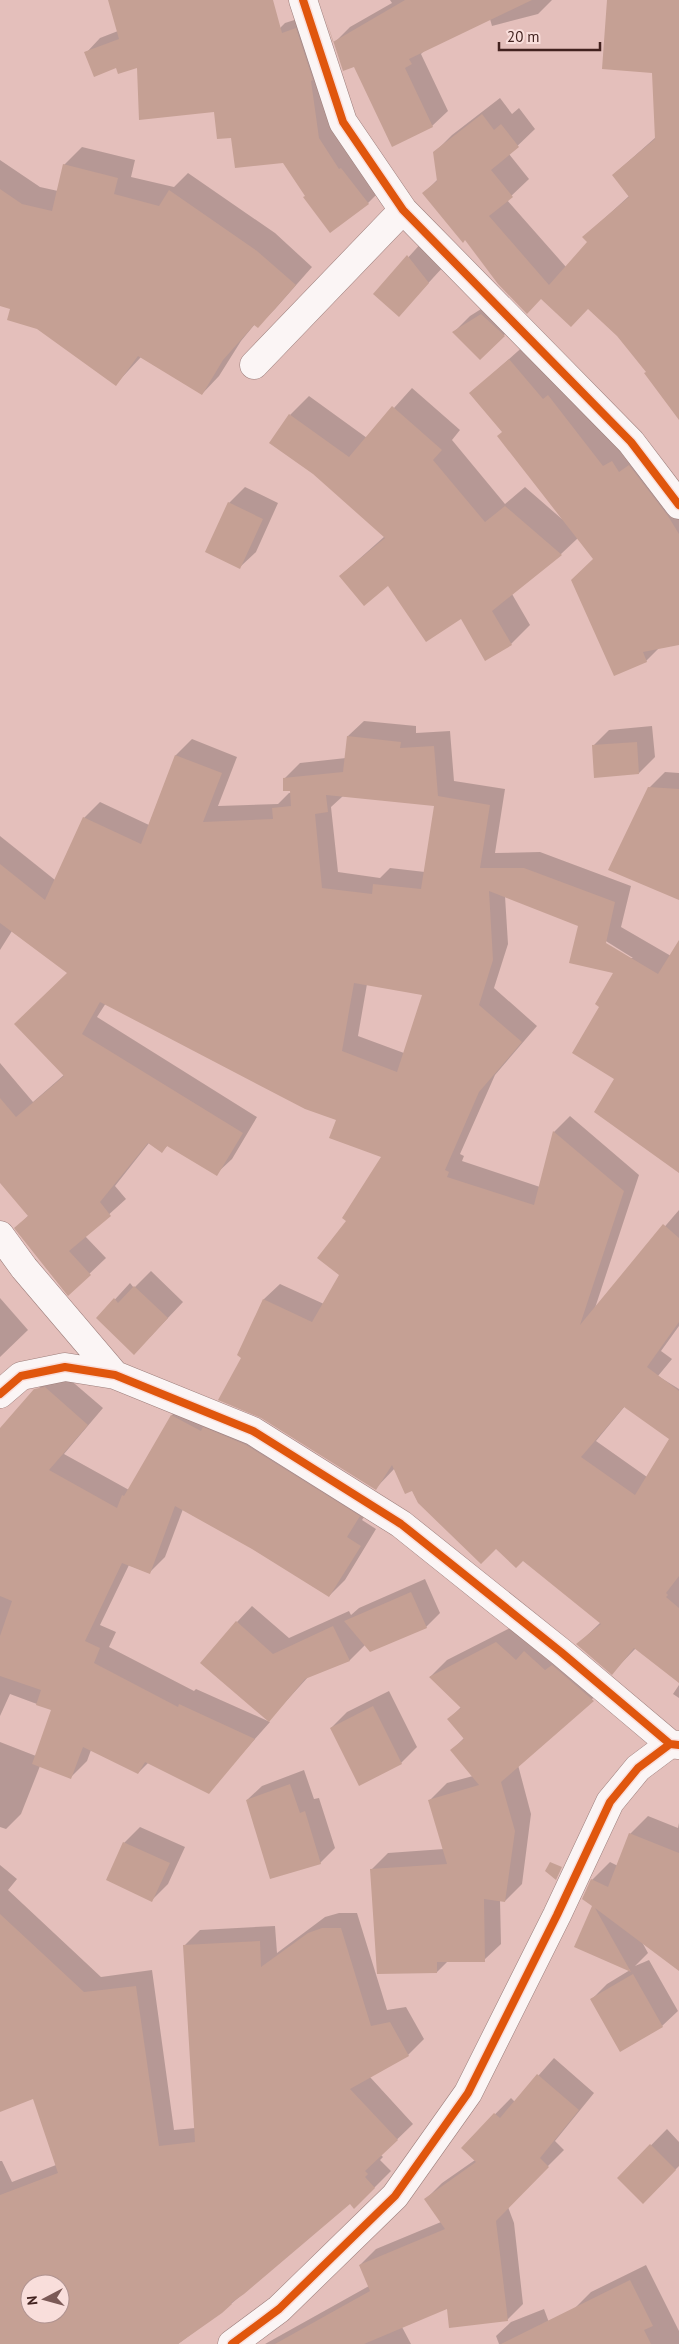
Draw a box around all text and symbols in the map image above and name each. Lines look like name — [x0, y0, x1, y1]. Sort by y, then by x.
scale bar — [499, 20, 600, 52]
text: 20 m — [507, 27, 540, 46]
north arrow — [20, 2274, 70, 2324]
text: N — [23, 2295, 42, 2306]

